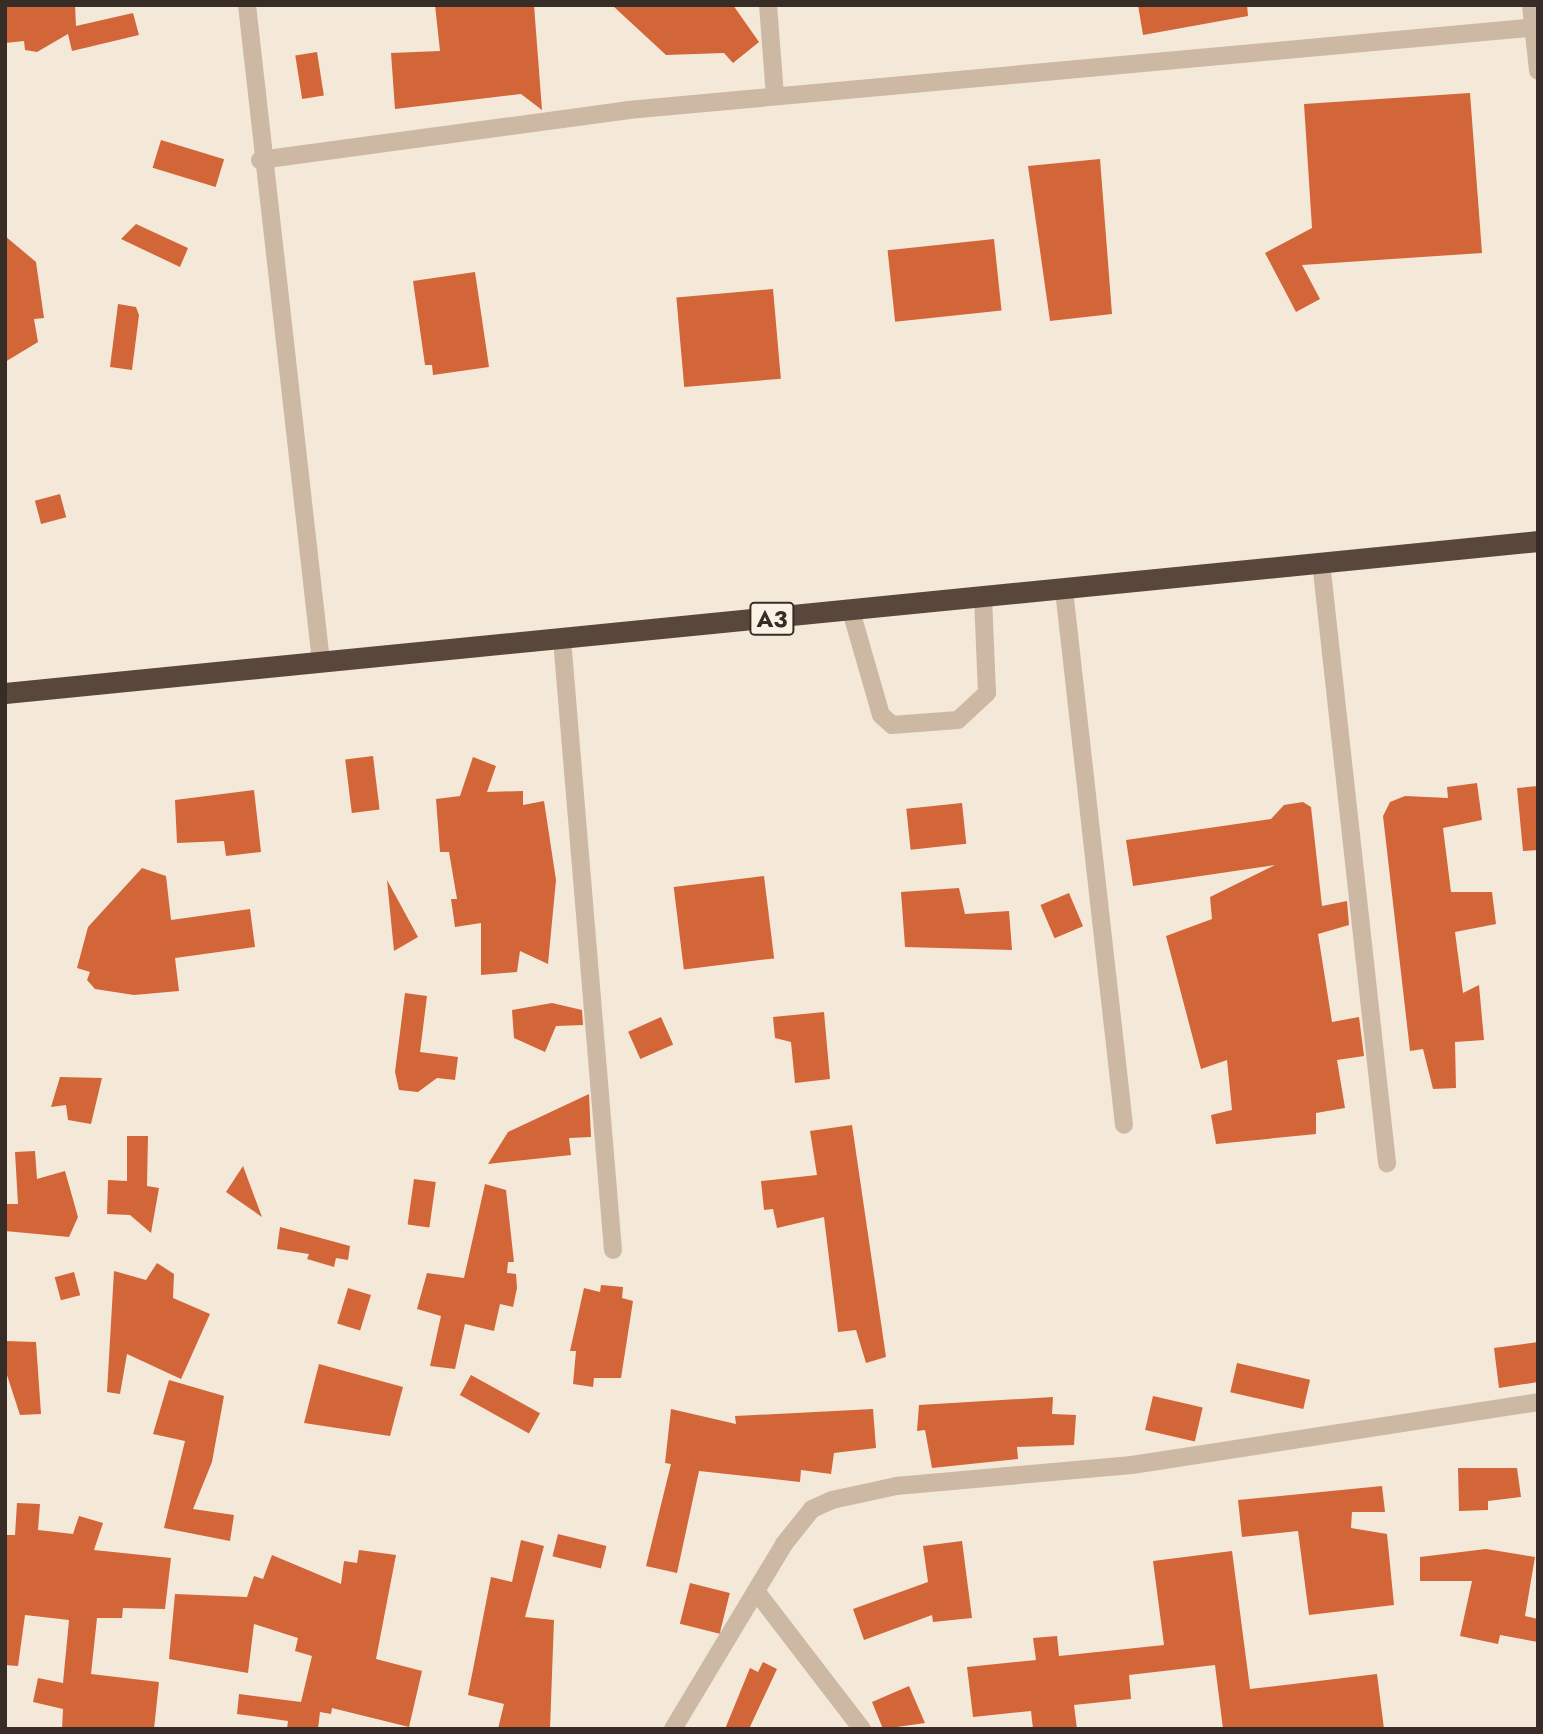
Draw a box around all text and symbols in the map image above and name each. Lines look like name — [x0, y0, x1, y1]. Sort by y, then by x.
road number: A3 — [749, 600, 795, 638]

